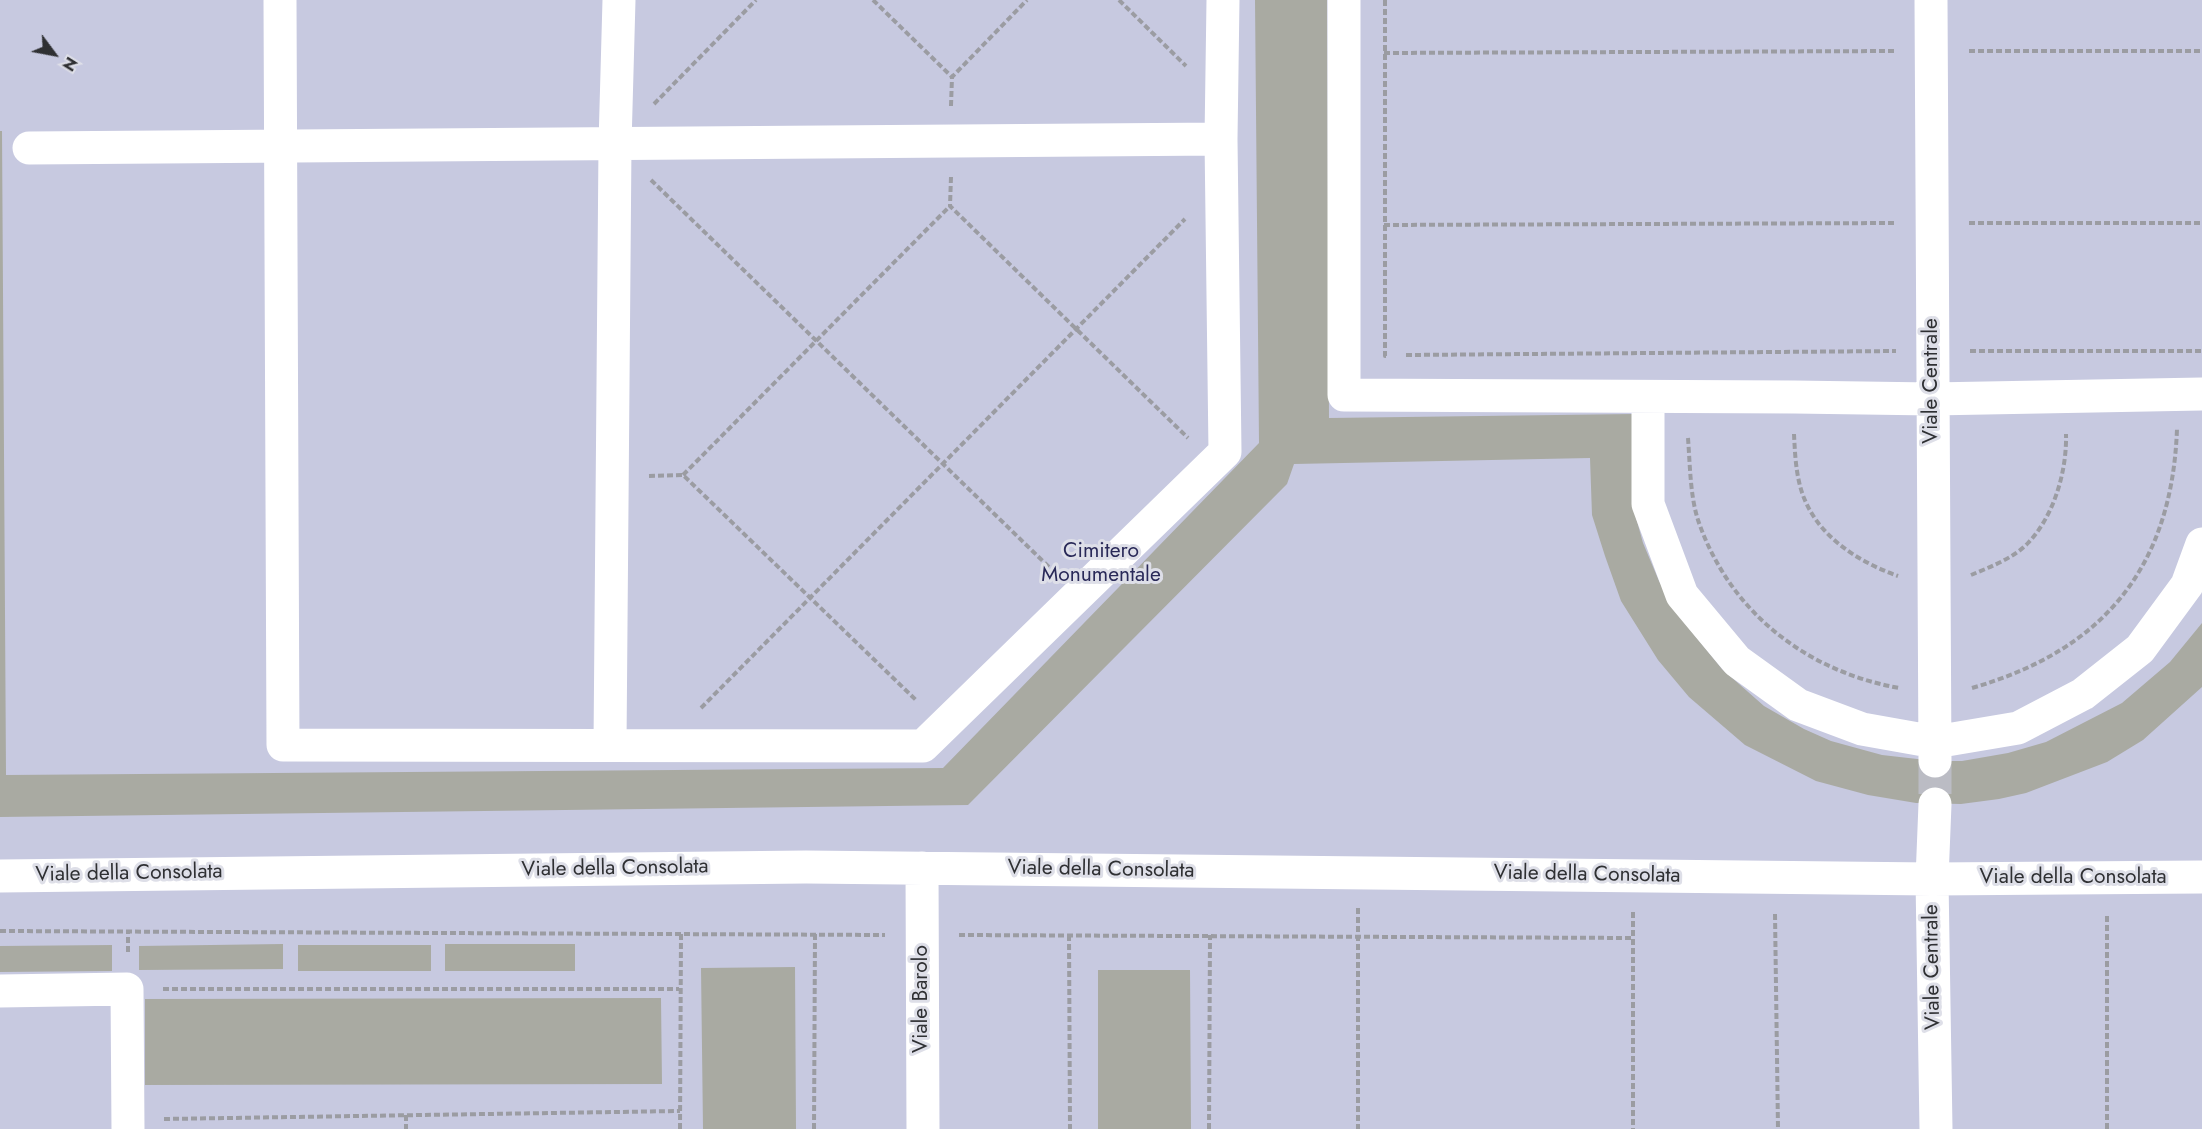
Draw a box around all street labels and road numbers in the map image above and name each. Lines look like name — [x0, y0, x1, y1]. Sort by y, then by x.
street label: Viale Centrale — [1919, 318, 1945, 444]
street label: Viale della Consolata — [521, 855, 709, 883]
street label: Viale della Consolata — [1007, 856, 1195, 884]
street label: Viale della Consolata — [35, 860, 223, 888]
street label: Viale della Consolata — [1493, 861, 1681, 889]
street label: Viale della Consolata — [1979, 865, 2167, 891]
street label: Viale Centrale — [1919, 904, 1947, 1030]
street label: Viale Barolo — [909, 945, 935, 1053]

